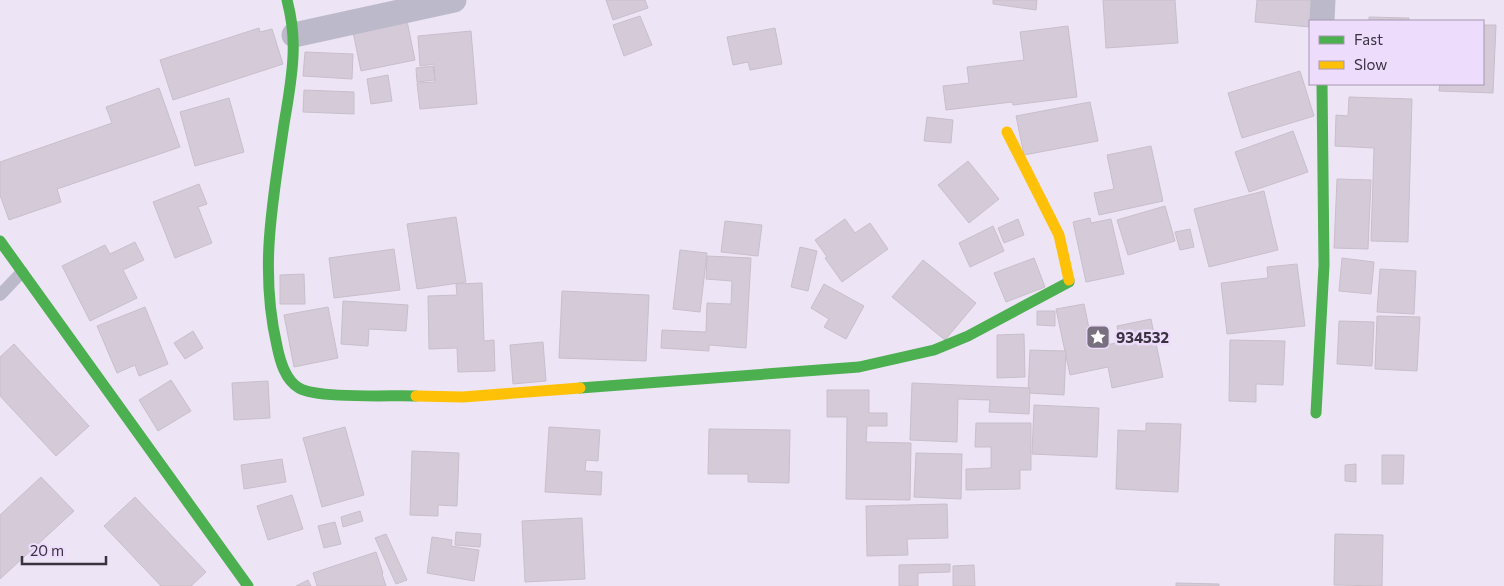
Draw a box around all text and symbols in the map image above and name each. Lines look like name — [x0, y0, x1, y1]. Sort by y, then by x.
legend — [1309, 20, 1484, 85]
text: Fast — [1354, 30, 1383, 48]
text: Slow — [1354, 55, 1387, 73]
place icon: 934532 — [1085, 324, 1111, 350]
place label: 934532 — [1116, 328, 1169, 346]
scale bar — [22, 534, 106, 566]
text: 20 m — [30, 541, 64, 559]

